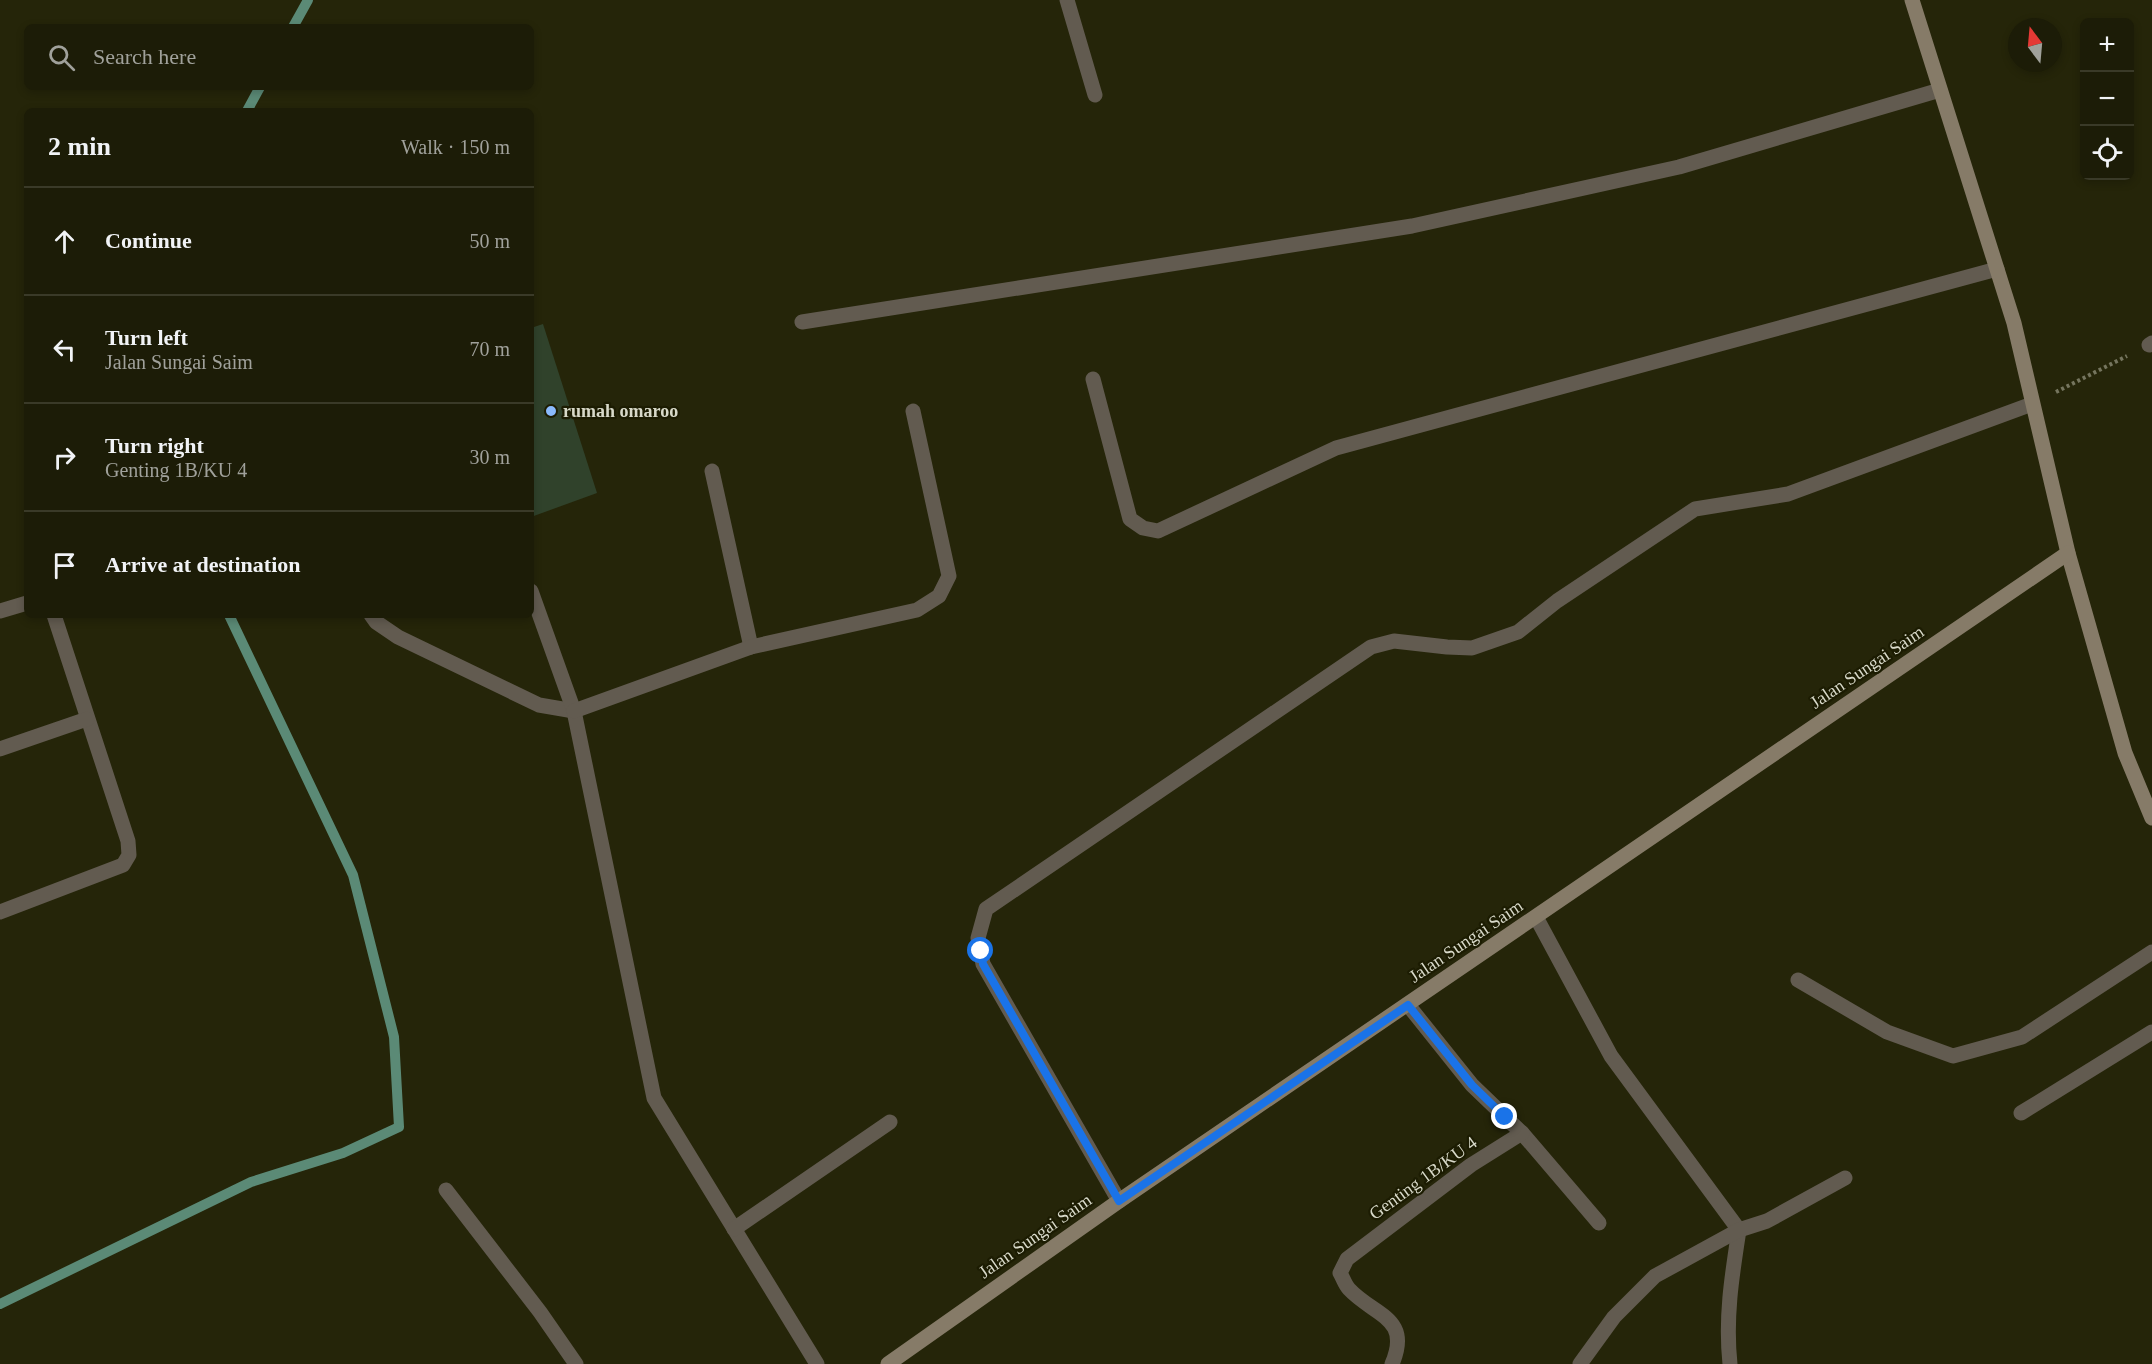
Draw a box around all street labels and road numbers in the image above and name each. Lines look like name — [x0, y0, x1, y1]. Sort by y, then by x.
street label: Jalan Sungai Saim — [1806, 622, 1928, 712]
street label: Jalan Sungai Saim — [1405, 896, 1527, 986]
street label: Genting 1B/KU 4 — [1365, 1132, 1481, 1224]
street label: Jalan Sungai Saim — [975, 1190, 1095, 1282]

